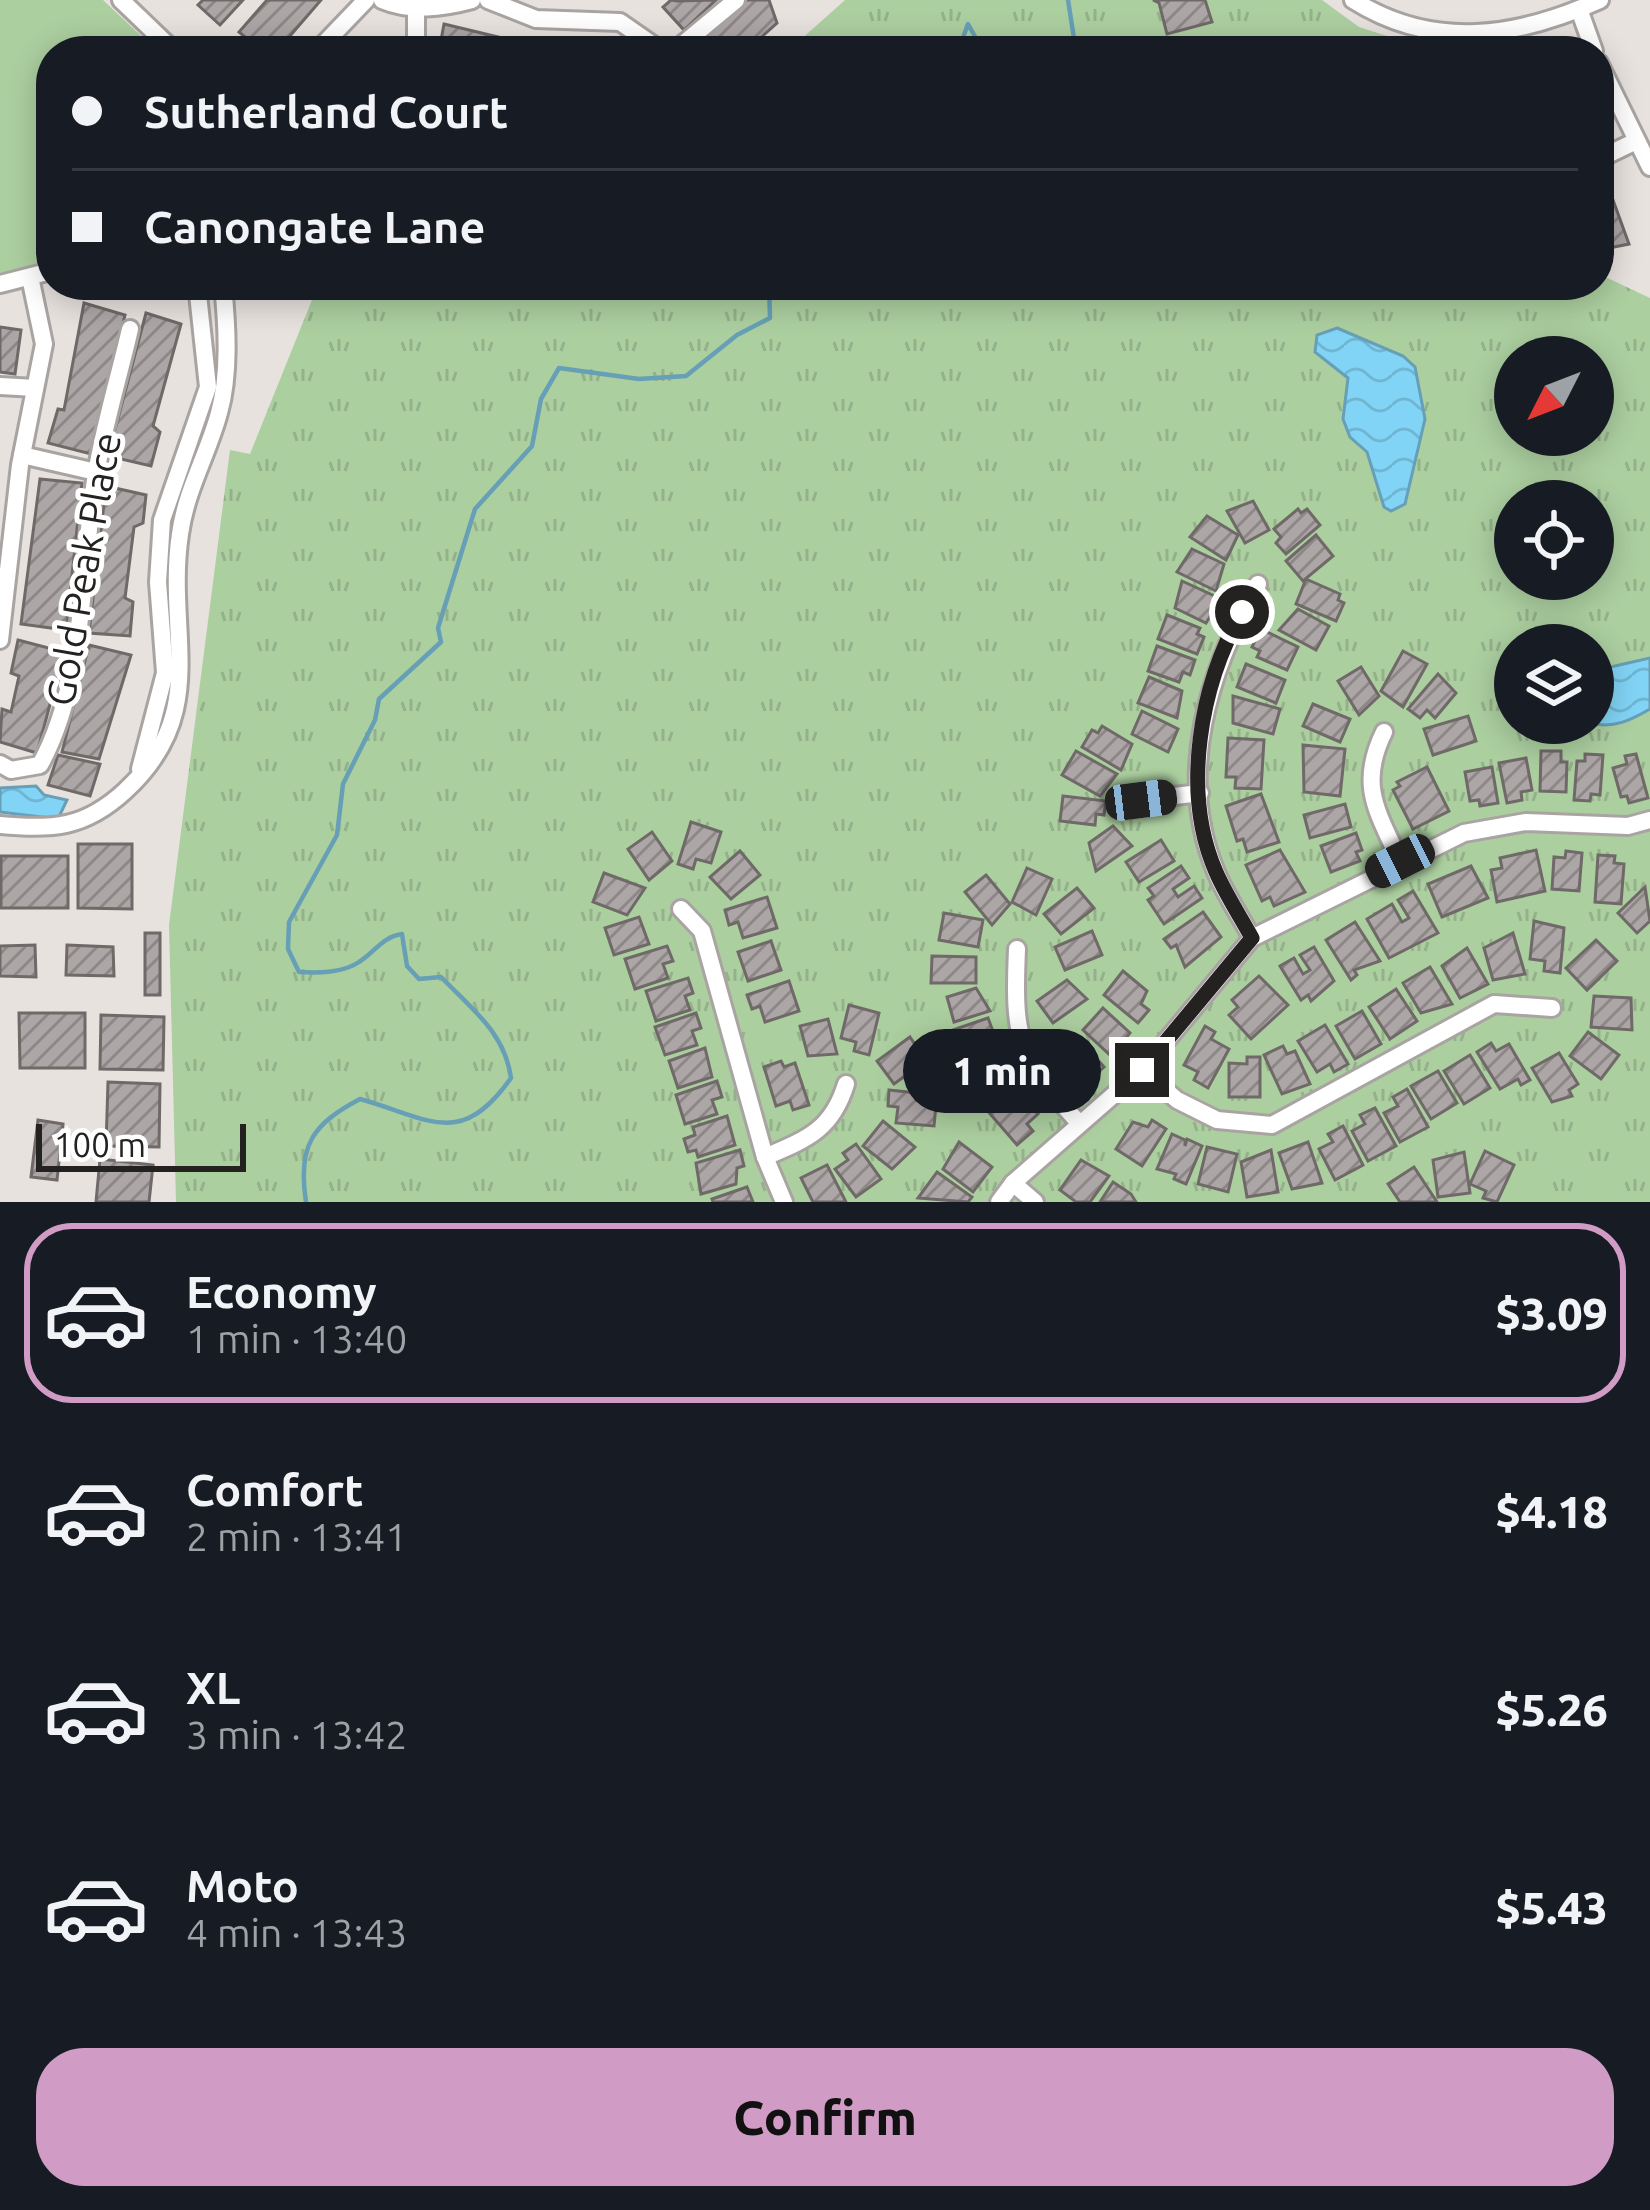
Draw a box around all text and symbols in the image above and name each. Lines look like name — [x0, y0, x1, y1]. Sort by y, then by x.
text: Sutherland Court — [144, 86, 508, 137]
text: Canongate Lane — [144, 201, 485, 252]
north arrow — [1494, 336, 1614, 456]
map controls — [1494, 336, 1614, 744]
street label: Gold Peak Place — [38, 429, 128, 709]
button: locate — [1494, 480, 1614, 600]
route start — [1215, 585, 1269, 639]
button: layers — [1494, 624, 1614, 744]
car — [1103, 778, 1179, 822]
car — [1360, 829, 1440, 893]
callout: 1 min — [902, 1028, 1100, 1112]
route end — [1115, 1043, 1169, 1097]
text: 1 min — [952, 1049, 1052, 1092]
scale bar — [36, 1118, 246, 1171]
text: 100 m — [54, 1126, 146, 1163]
icon: car — [42, 1259, 150, 1367]
text: Economy — [186, 1266, 377, 1317]
text: $3.09 — [1495, 1288, 1608, 1339]
text: 1 min · 13:40 — [186, 1317, 407, 1360]
icon: car — [42, 1457, 150, 1565]
text: Comfort — [186, 1464, 363, 1515]
text: $4.18 — [1495, 1486, 1608, 1537]
text: 2 min · 13:41 — [186, 1515, 407, 1558]
icon: car — [42, 1655, 150, 1763]
text: XL — [186, 1662, 240, 1713]
text: $5.26 — [1495, 1684, 1608, 1735]
text: 3 min · 13:42 — [186, 1713, 407, 1756]
icon: car — [42, 1853, 150, 1961]
text: Moto — [186, 1860, 299, 1911]
text: $5.43 — [1495, 1882, 1608, 1933]
text: 4 min · 13:43 — [186, 1911, 407, 1954]
button: Confirm — [36, 2048, 1614, 2186]

